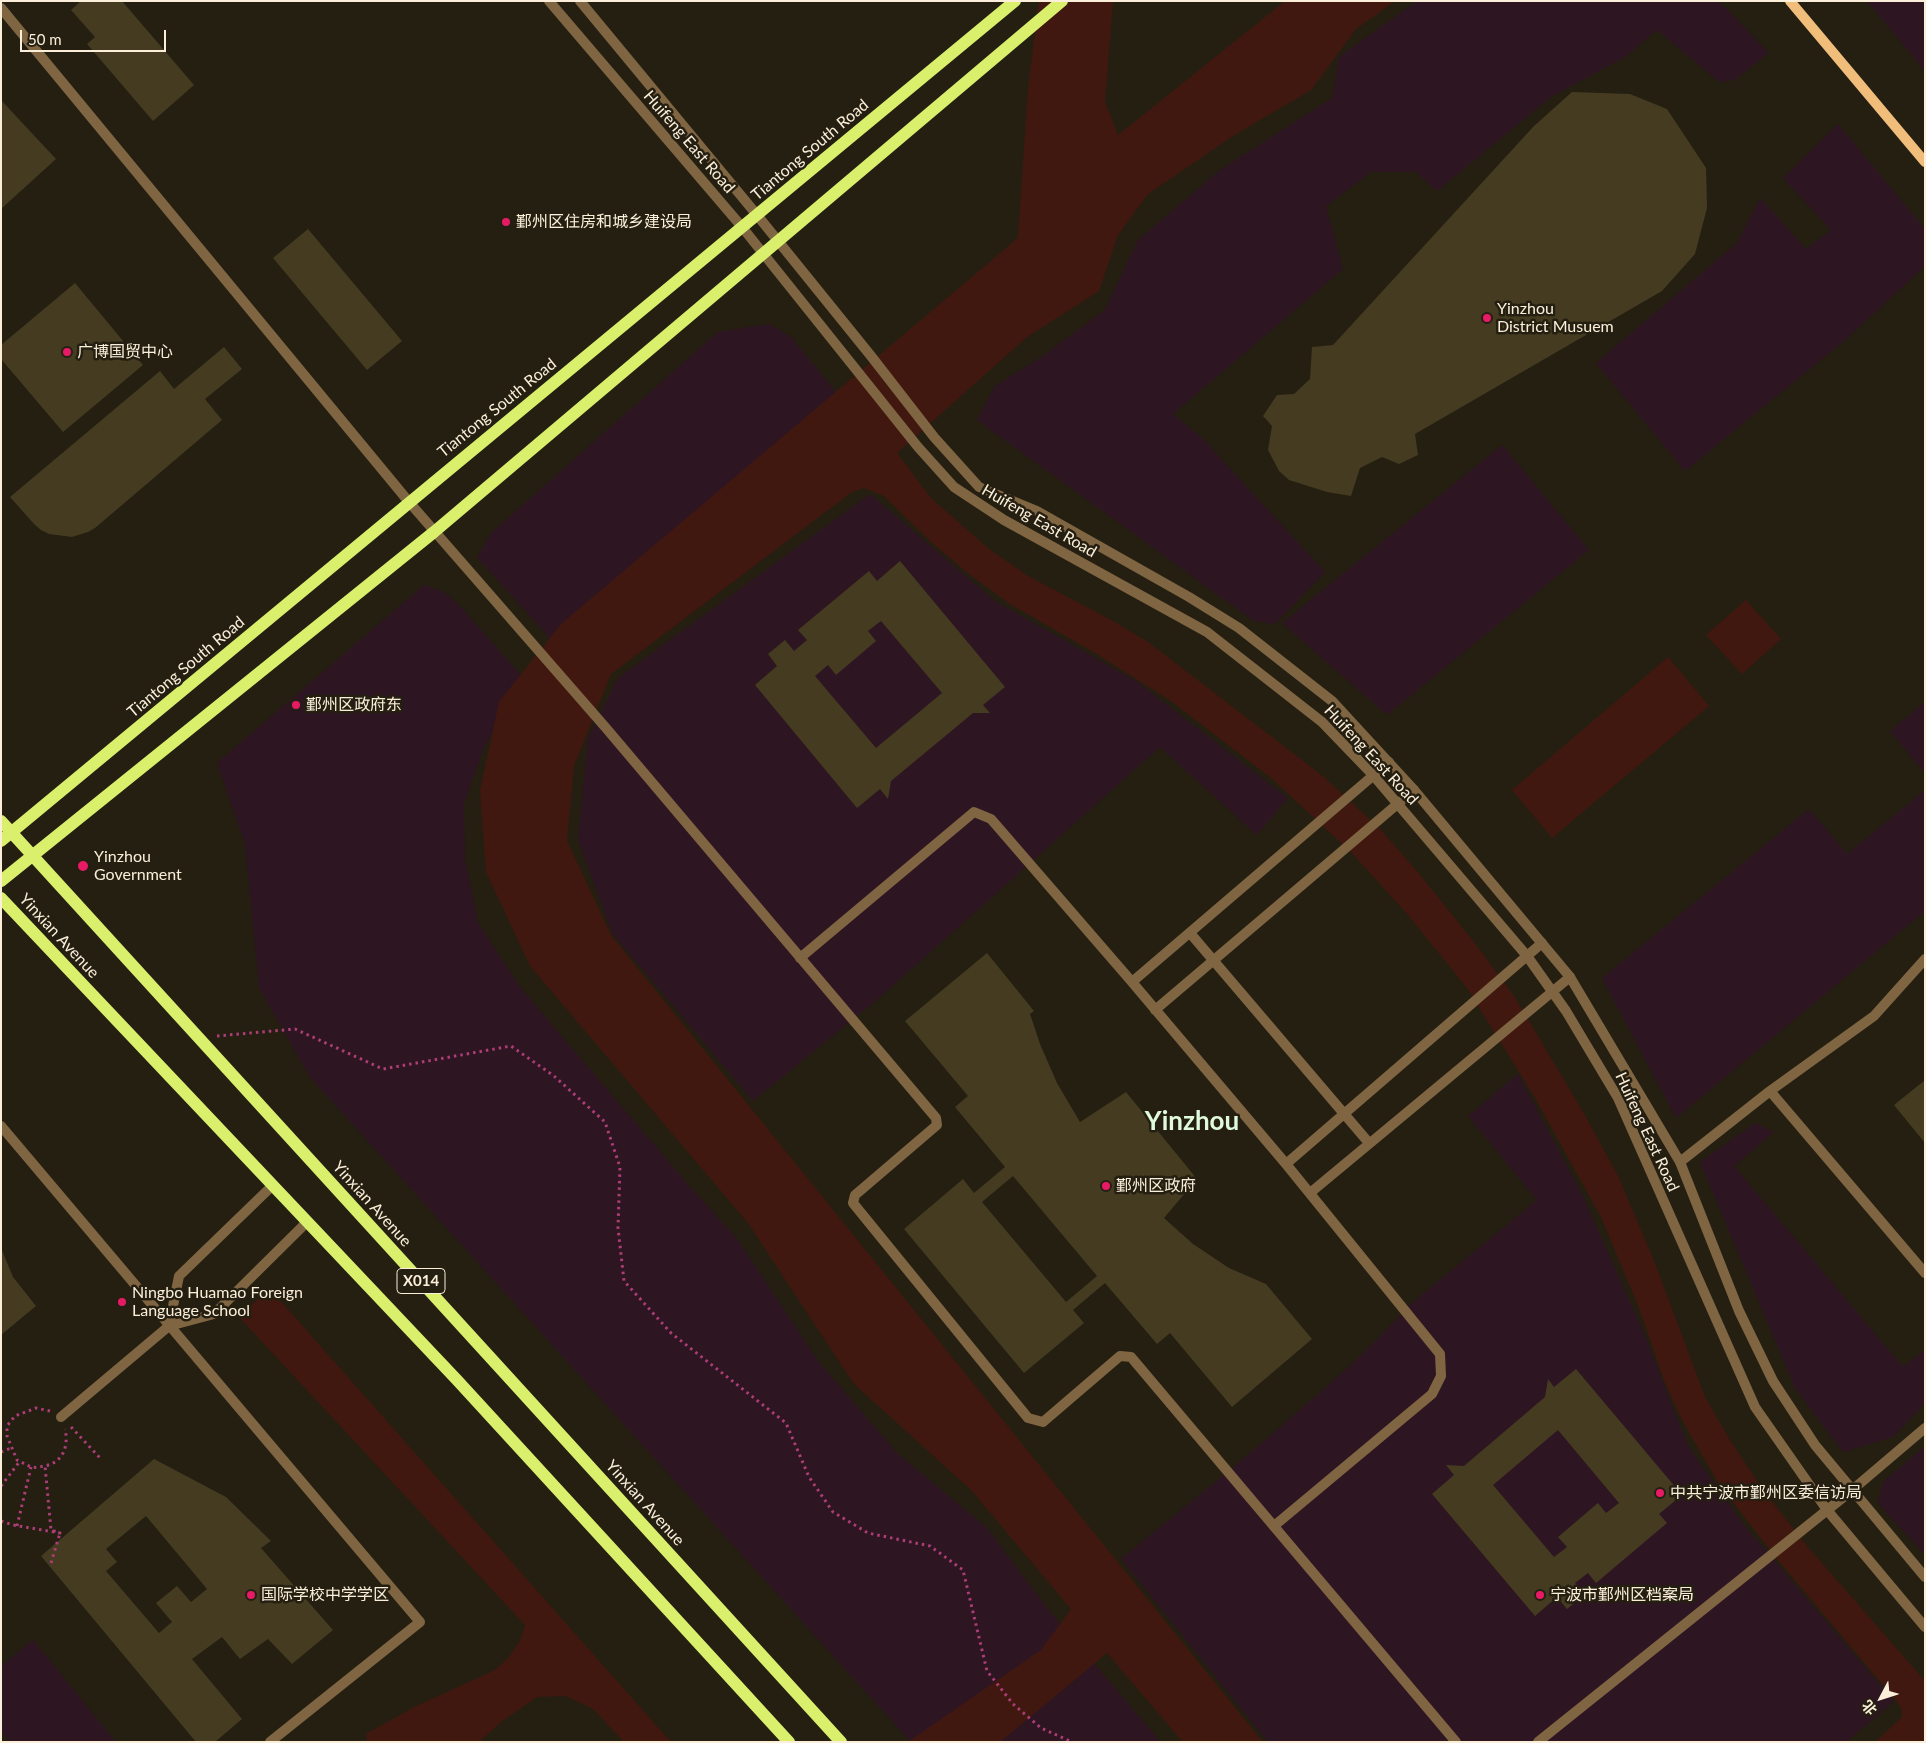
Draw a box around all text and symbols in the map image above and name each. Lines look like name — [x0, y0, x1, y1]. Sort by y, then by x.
scale bar — [22, 20, 169, 52]
text: 50 m — [28, 30, 62, 48]
street label: Huifeng East Road — [639, 87, 739, 197]
street label: Tiantong South Road — [748, 95, 872, 205]
place label: 鄞州区住房和城乡建设局 — [516, 212, 692, 232]
marker: 鄞州区住房和城乡建设局 — [500, 216, 512, 228]
place label: Yinzhou District Musuem — [1497, 299, 1614, 337]
marker: Yinzhou District Musuem — [1481, 312, 1493, 324]
place label: 广博国贸中心 — [77, 342, 173, 362]
marker: 广博国贸中心 — [61, 346, 73, 358]
street label: Tiantong South Road — [434, 354, 560, 462]
street label: Huifeng East Road — [978, 480, 1100, 562]
street label: Tiantong South Road — [124, 612, 248, 722]
place label: 鄞州区政府东 — [306, 695, 402, 715]
marker: 鄞州区政府东 — [290, 699, 302, 711]
street label: Huifeng East Road — [1320, 701, 1422, 809]
place label: Yinzhou Government — [94, 847, 182, 885]
marker: Yinzhou Government — [76, 859, 90, 873]
street label: Yinxian Avenue — [15, 890, 103, 982]
street label: Huifeng East Road — [1611, 1069, 1683, 1195]
district label: Yinzhou — [1145, 1106, 1239, 1138]
street label: Yinxian Avenue — [329, 1157, 415, 1251]
place label: 鄞州区政府 — [1116, 1176, 1196, 1196]
marker: 鄞州区政府 — [1100, 1180, 1112, 1192]
road number: X014 — [397, 1268, 445, 1294]
place label: Ningbo Huamao Foreign Language School — [132, 1283, 303, 1321]
marker: Ningbo Huamao Foreign Language School — [116, 1296, 128, 1308]
street label: Yinxian Avenue — [602, 1456, 688, 1550]
place label: 中共宁波市鄞州区委信访局 — [1670, 1483, 1862, 1503]
marker: 中共宁波市鄞州区委信访局 — [1654, 1487, 1666, 1499]
place label: 国际学校中学学区 — [261, 1585, 389, 1605]
place label: 宁波市鄞州区档案局 — [1550, 1585, 1694, 1605]
marker: 国际学校中学学区 — [245, 1589, 257, 1601]
marker: 宁波市鄞州区档案局 — [1534, 1589, 1546, 1601]
north arrow — [1856, 1673, 1906, 1723]
text: 北 — [1858, 1697, 1880, 1719]

